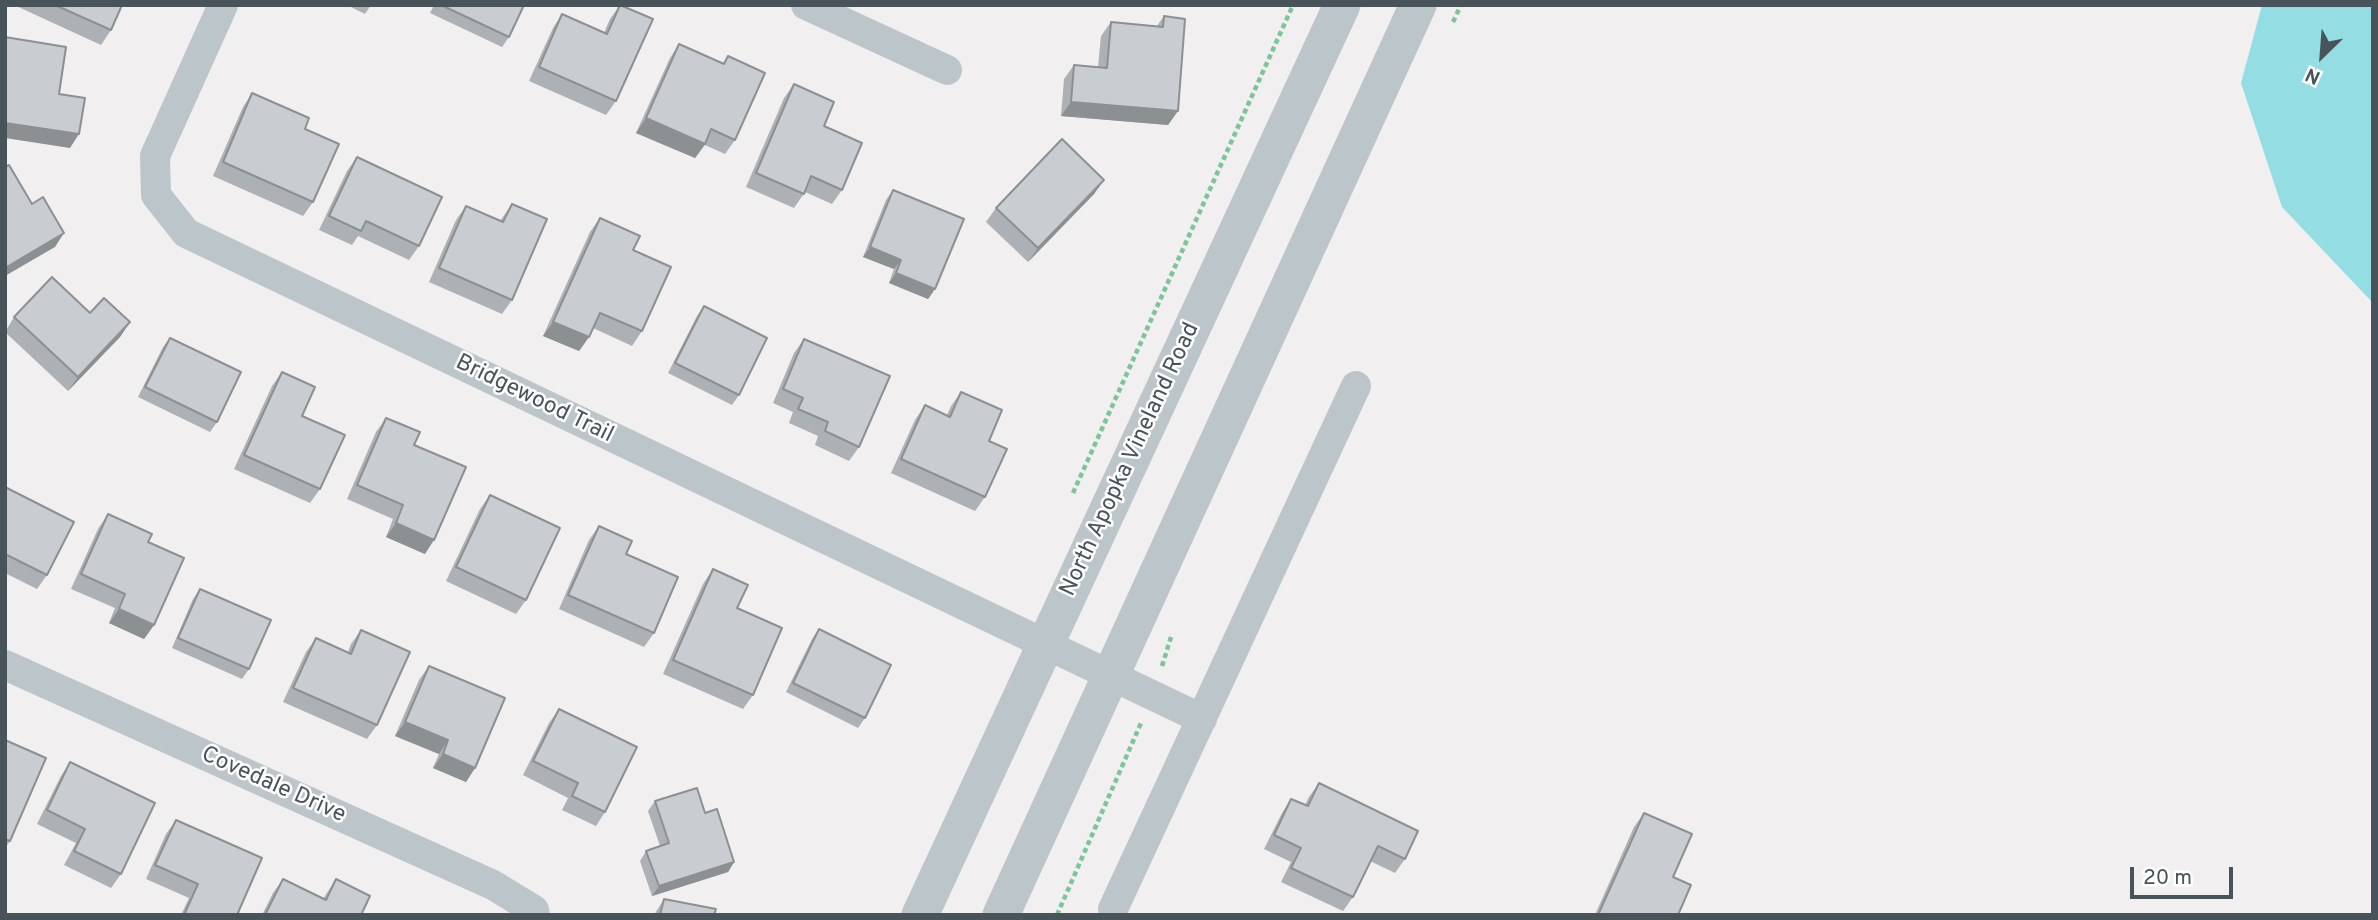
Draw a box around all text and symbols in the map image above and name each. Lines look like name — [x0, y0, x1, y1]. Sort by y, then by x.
north arrow — [2287, 21, 2357, 91]
text: N — [2302, 61, 2324, 89]
street label: North Apopka Vineland Road — [1055, 319, 1207, 601]
street label: Bridgewood Trail — [450, 350, 618, 450]
street label: Covedale Drive — [196, 742, 350, 830]
scale bar — [2133, 853, 2236, 897]
text: 20 m — [2143, 865, 2192, 892]

